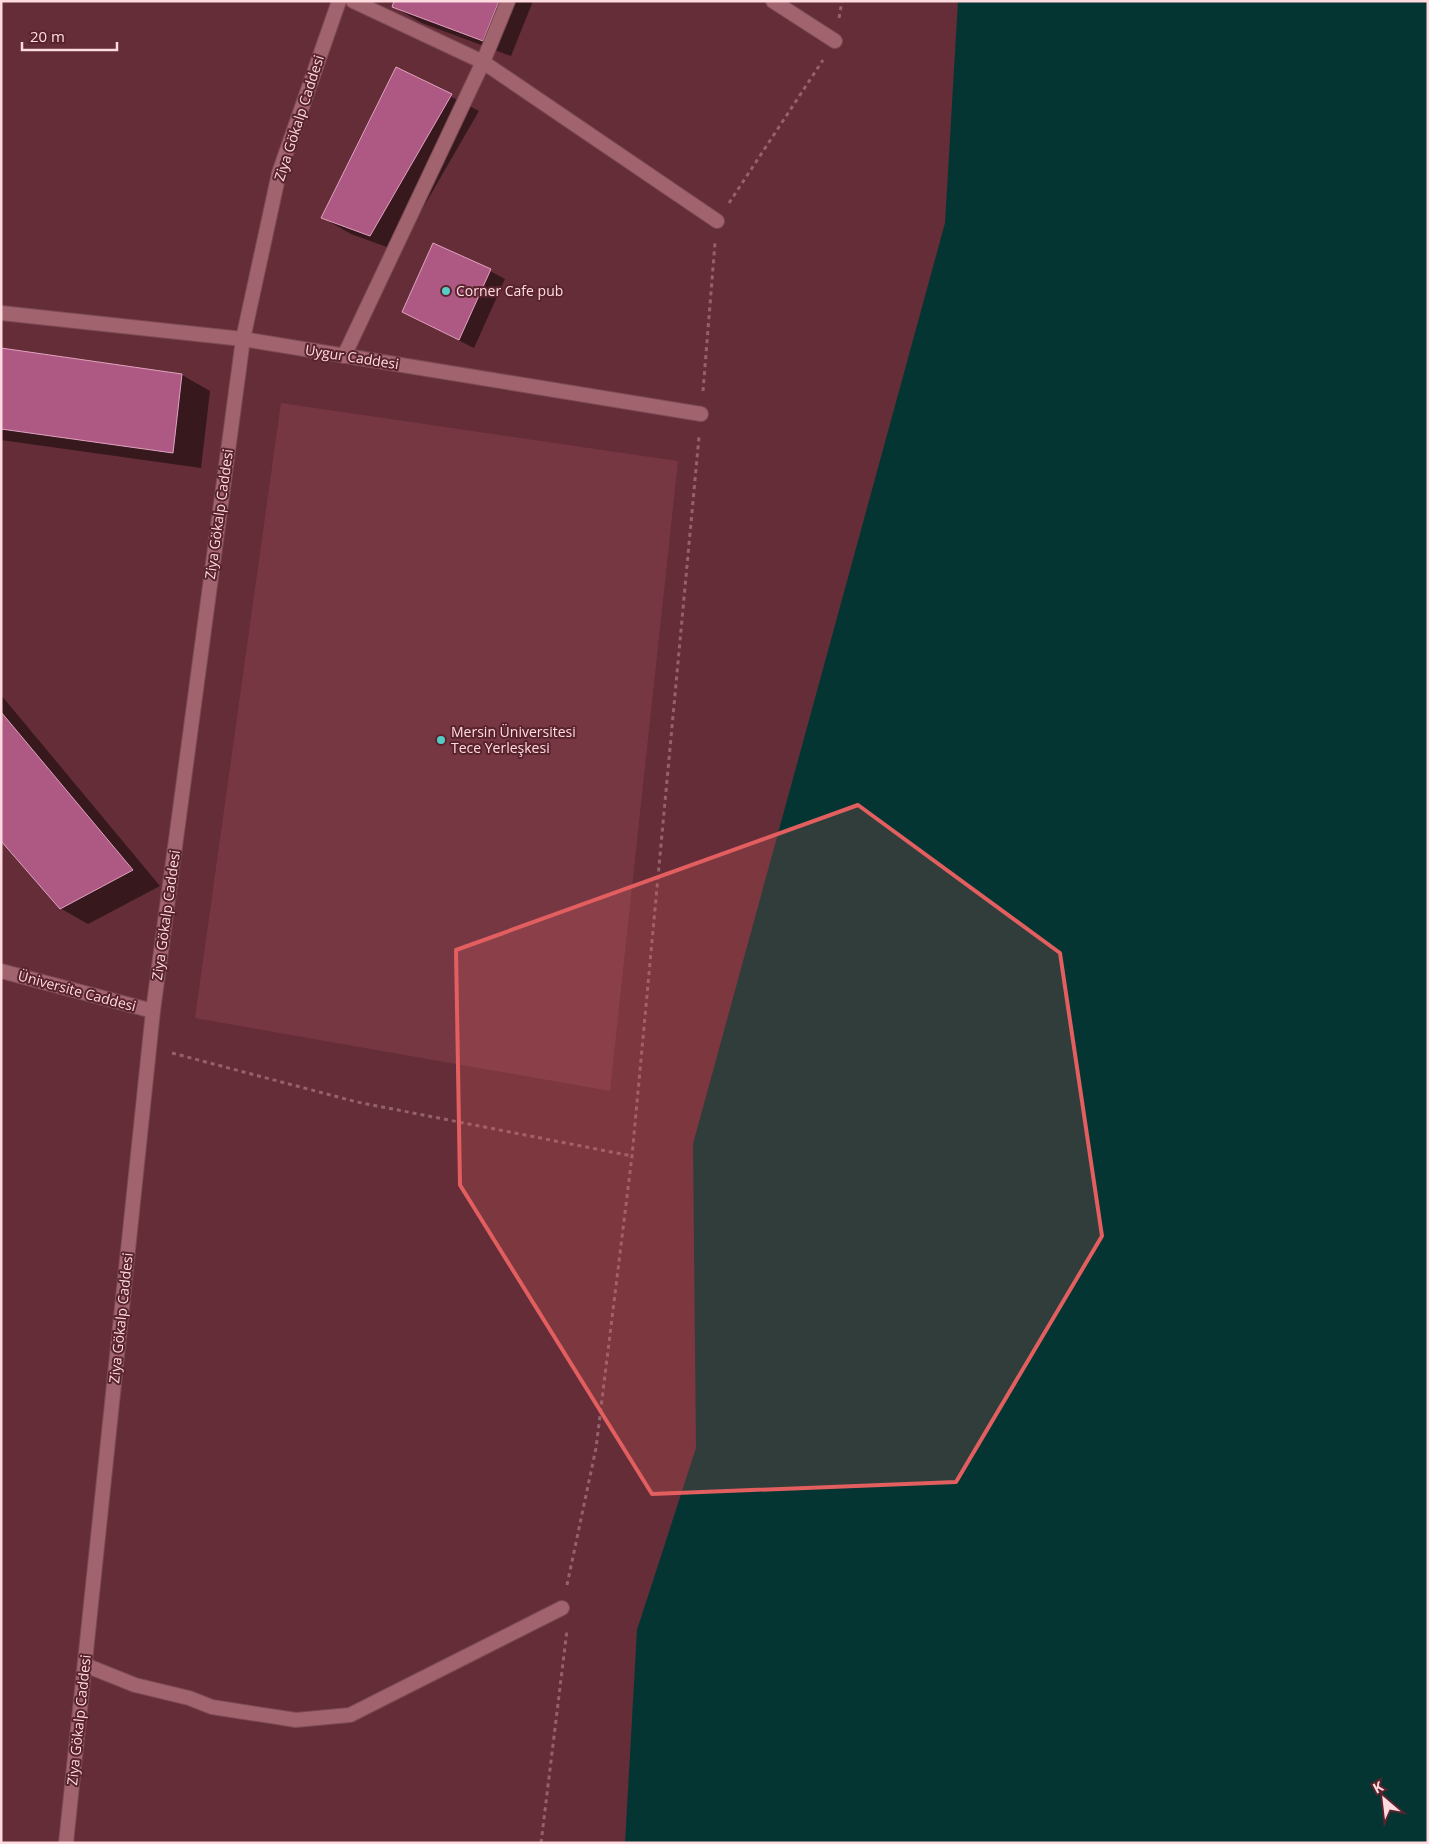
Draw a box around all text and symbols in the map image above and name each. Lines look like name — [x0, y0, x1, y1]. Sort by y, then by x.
scale bar — [22, 20, 118, 52]
text: 20 m — [30, 26, 65, 46]
street label: Ziya Gökalp Caddesi — [269, 52, 328, 183]
place label: Corner Cafe pub — [456, 281, 563, 300]
marker: Corner Cafe pub — [440, 285, 452, 297]
street label: Uygur Caddesi — [304, 340, 400, 373]
street label: Ziya Gökalp Caddesi — [200, 448, 237, 580]
place label: Mersin Üniversitesi Tece Yerleşkesi — [451, 722, 576, 757]
marker: Mersin Üniversitesi Tece Yerleşkesi — [435, 734, 447, 746]
street label: Ziya Gökalp Caddesi — [147, 849, 184, 981]
street label: Üniversite Caddesi — [16, 966, 138, 1015]
street label: Ziya Gökalp Caddesi — [104, 1252, 137, 1384]
street label: Ziya Gökalp Caddesi — [62, 1654, 95, 1786]
north arrow — [1359, 1774, 1409, 1824]
text: K — [1369, 1776, 1387, 1798]

